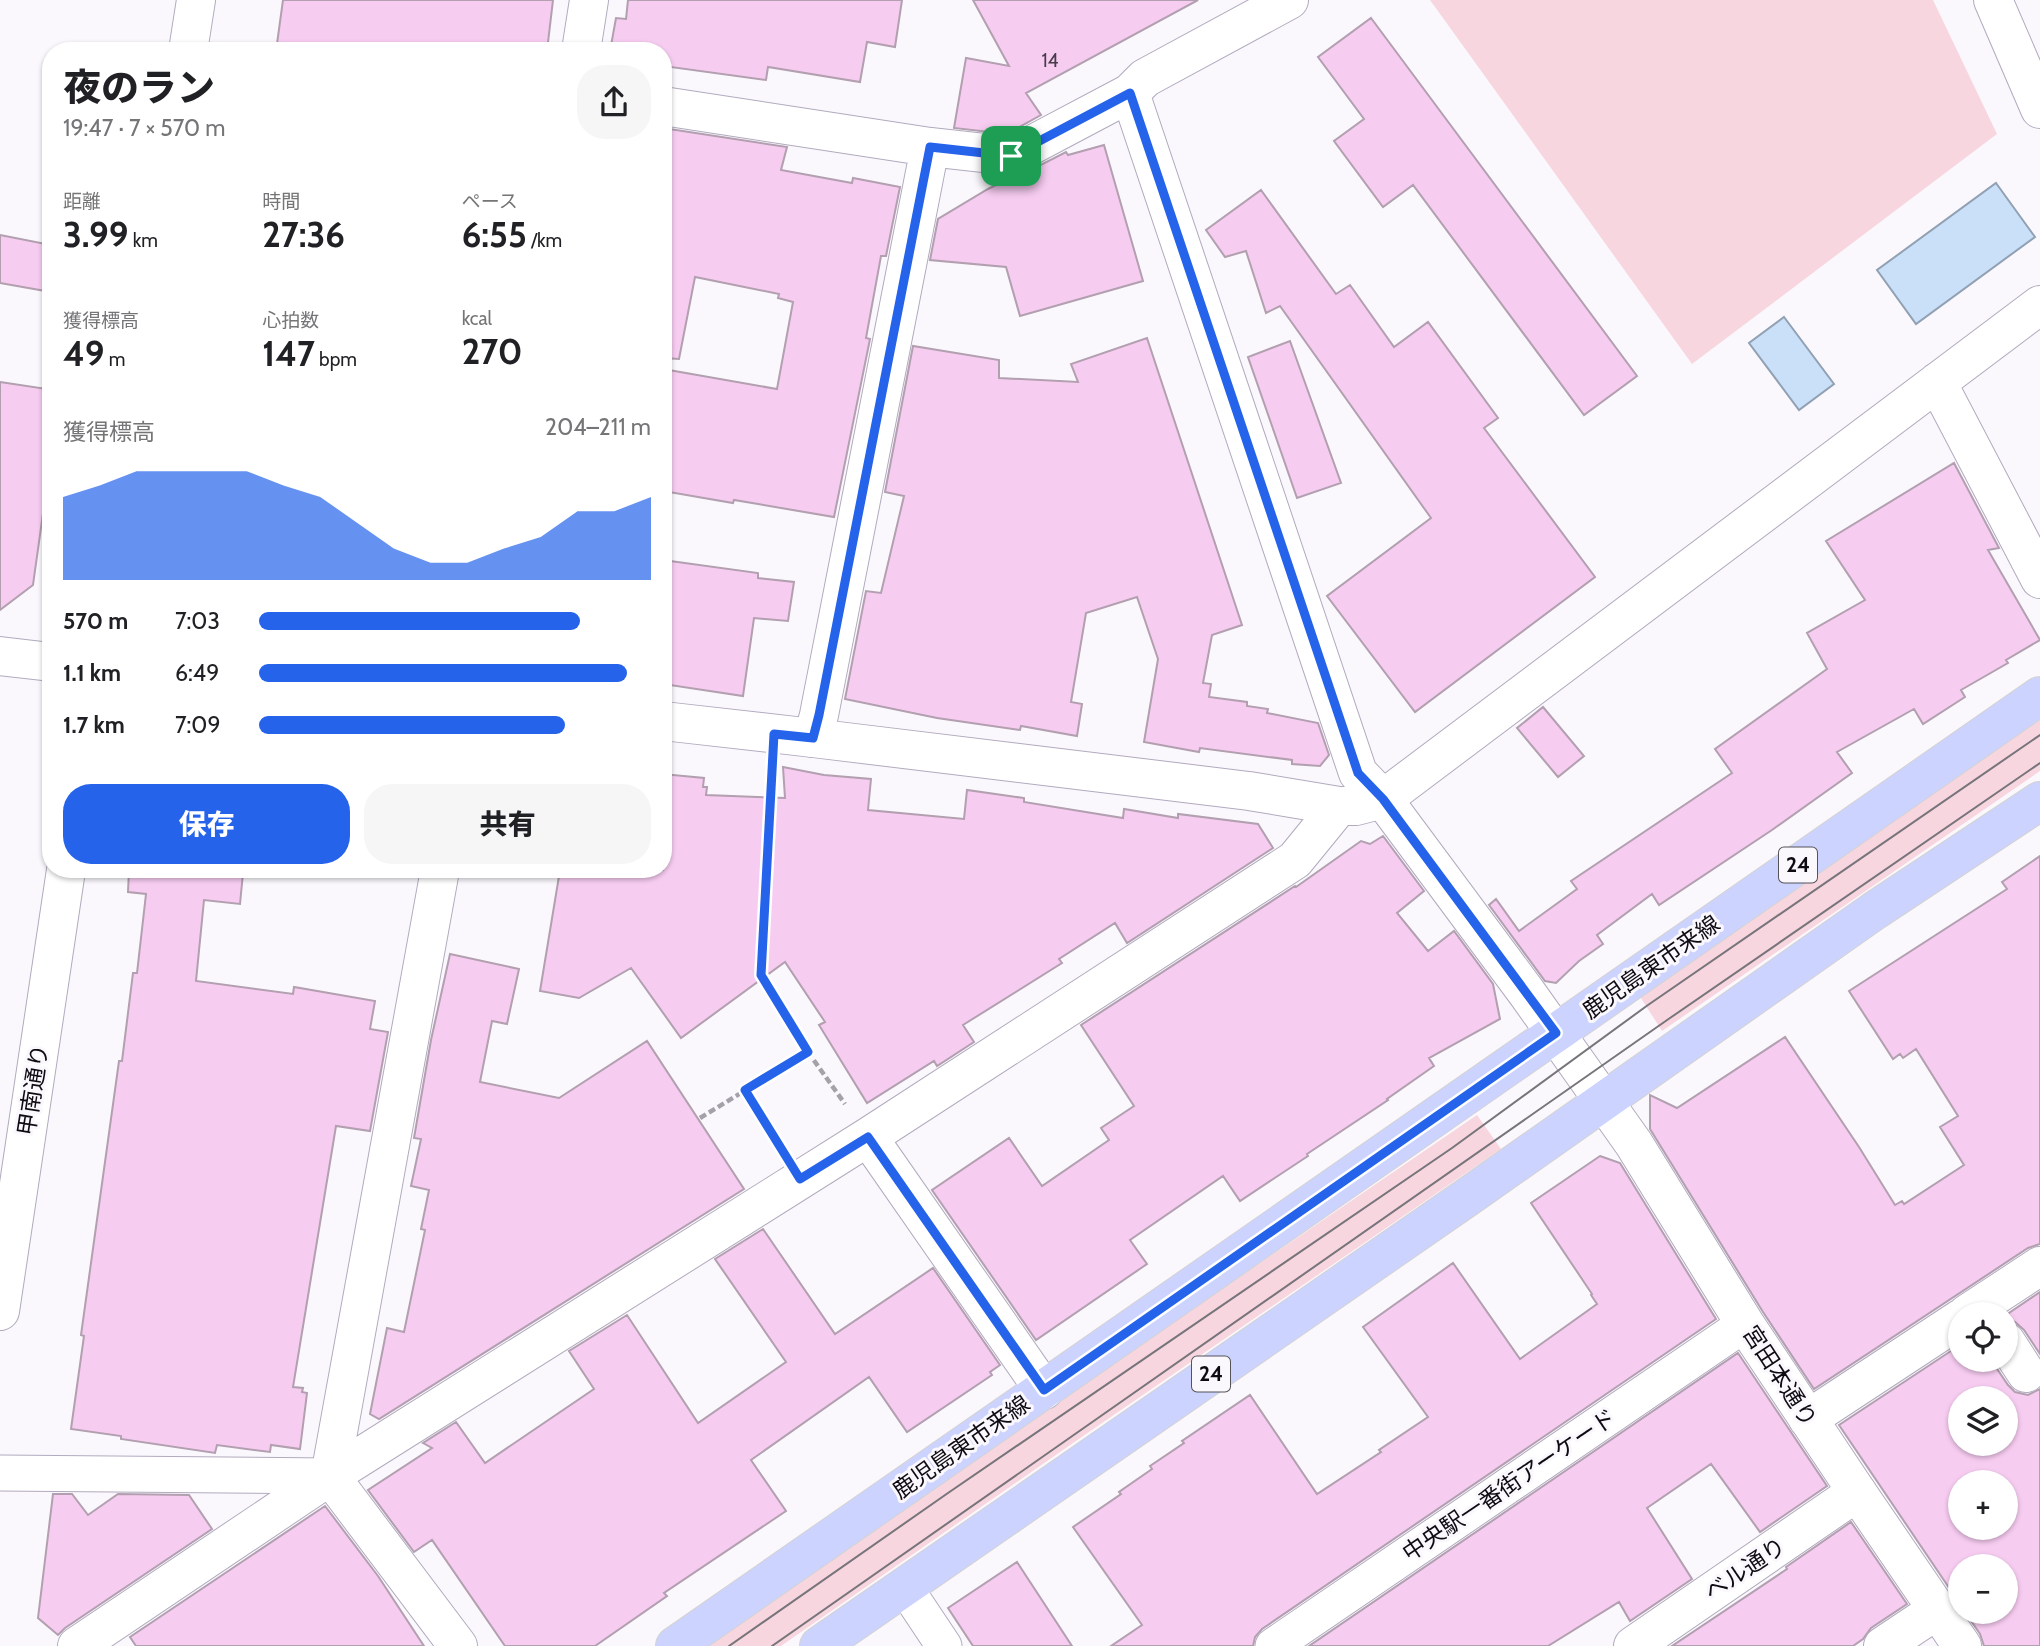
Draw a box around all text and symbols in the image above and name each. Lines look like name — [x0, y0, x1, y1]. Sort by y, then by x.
house number: 14 — [1041, 49, 1059, 72]
text: 夜のラン — [63, 64, 215, 111]
button: share — [577, 65, 651, 139]
text: 19:47 · 7 × 570 m — [63, 114, 226, 142]
pin — [981, 126, 1041, 186]
icon: arrive — [992, 137, 1030, 175]
text: 距離 — [63, 190, 101, 213]
text: 時間 — [262, 190, 300, 213]
text: ペース — [462, 190, 518, 213]
text: 3.99 — [63, 213, 128, 256]
text: 27:36 — [262, 213, 345, 256]
text: 6:55 — [462, 213, 527, 256]
text: km — [128, 229, 158, 252]
text: /km — [527, 229, 562, 252]
text: kcal — [462, 307, 492, 330]
text: 獲得標高 — [63, 309, 139, 332]
text: 心拍数 — [262, 309, 319, 332]
text: 270 — [462, 330, 522, 373]
text: 49 — [63, 332, 104, 375]
text: 147 — [262, 332, 315, 375]
text: m — [104, 348, 125, 371]
text: bpm — [315, 348, 357, 371]
text: 204–211 m — [545, 413, 651, 441]
text: 獲得標高 — [63, 418, 155, 446]
text: 570 m — [63, 607, 128, 635]
text: 7:03 — [175, 607, 220, 635]
text: 1.1 km — [63, 659, 121, 687]
text: 6:49 — [175, 659, 219, 687]
text: 1.7 km — [63, 711, 125, 739]
text: 7:09 — [175, 711, 220, 739]
button: 保存 — [63, 784, 350, 864]
button: 共有 — [364, 784, 651, 864]
road number: 24 — [1779, 848, 1817, 882]
street label: 鹿児島東市来線 — [1577, 909, 1725, 1025]
street label: 甲南通り — [12, 1042, 54, 1138]
map controls — [1948, 1302, 2018, 1624]
button: locate — [1948, 1302, 2018, 1372]
street label: 宮田本通り — [1737, 1320, 1823, 1432]
road number: 24 — [1192, 1356, 1230, 1392]
button: layers — [1948, 1386, 2018, 1456]
street label: 鹿児島東市来線 — [887, 1389, 1035, 1505]
street label: 中央駅一番街アーケード — [1397, 1403, 1621, 1567]
button: + — [1948, 1470, 2018, 1540]
street label: ベル通り — [1699, 1532, 1791, 1606]
button: − — [1948, 1554, 2018, 1624]

